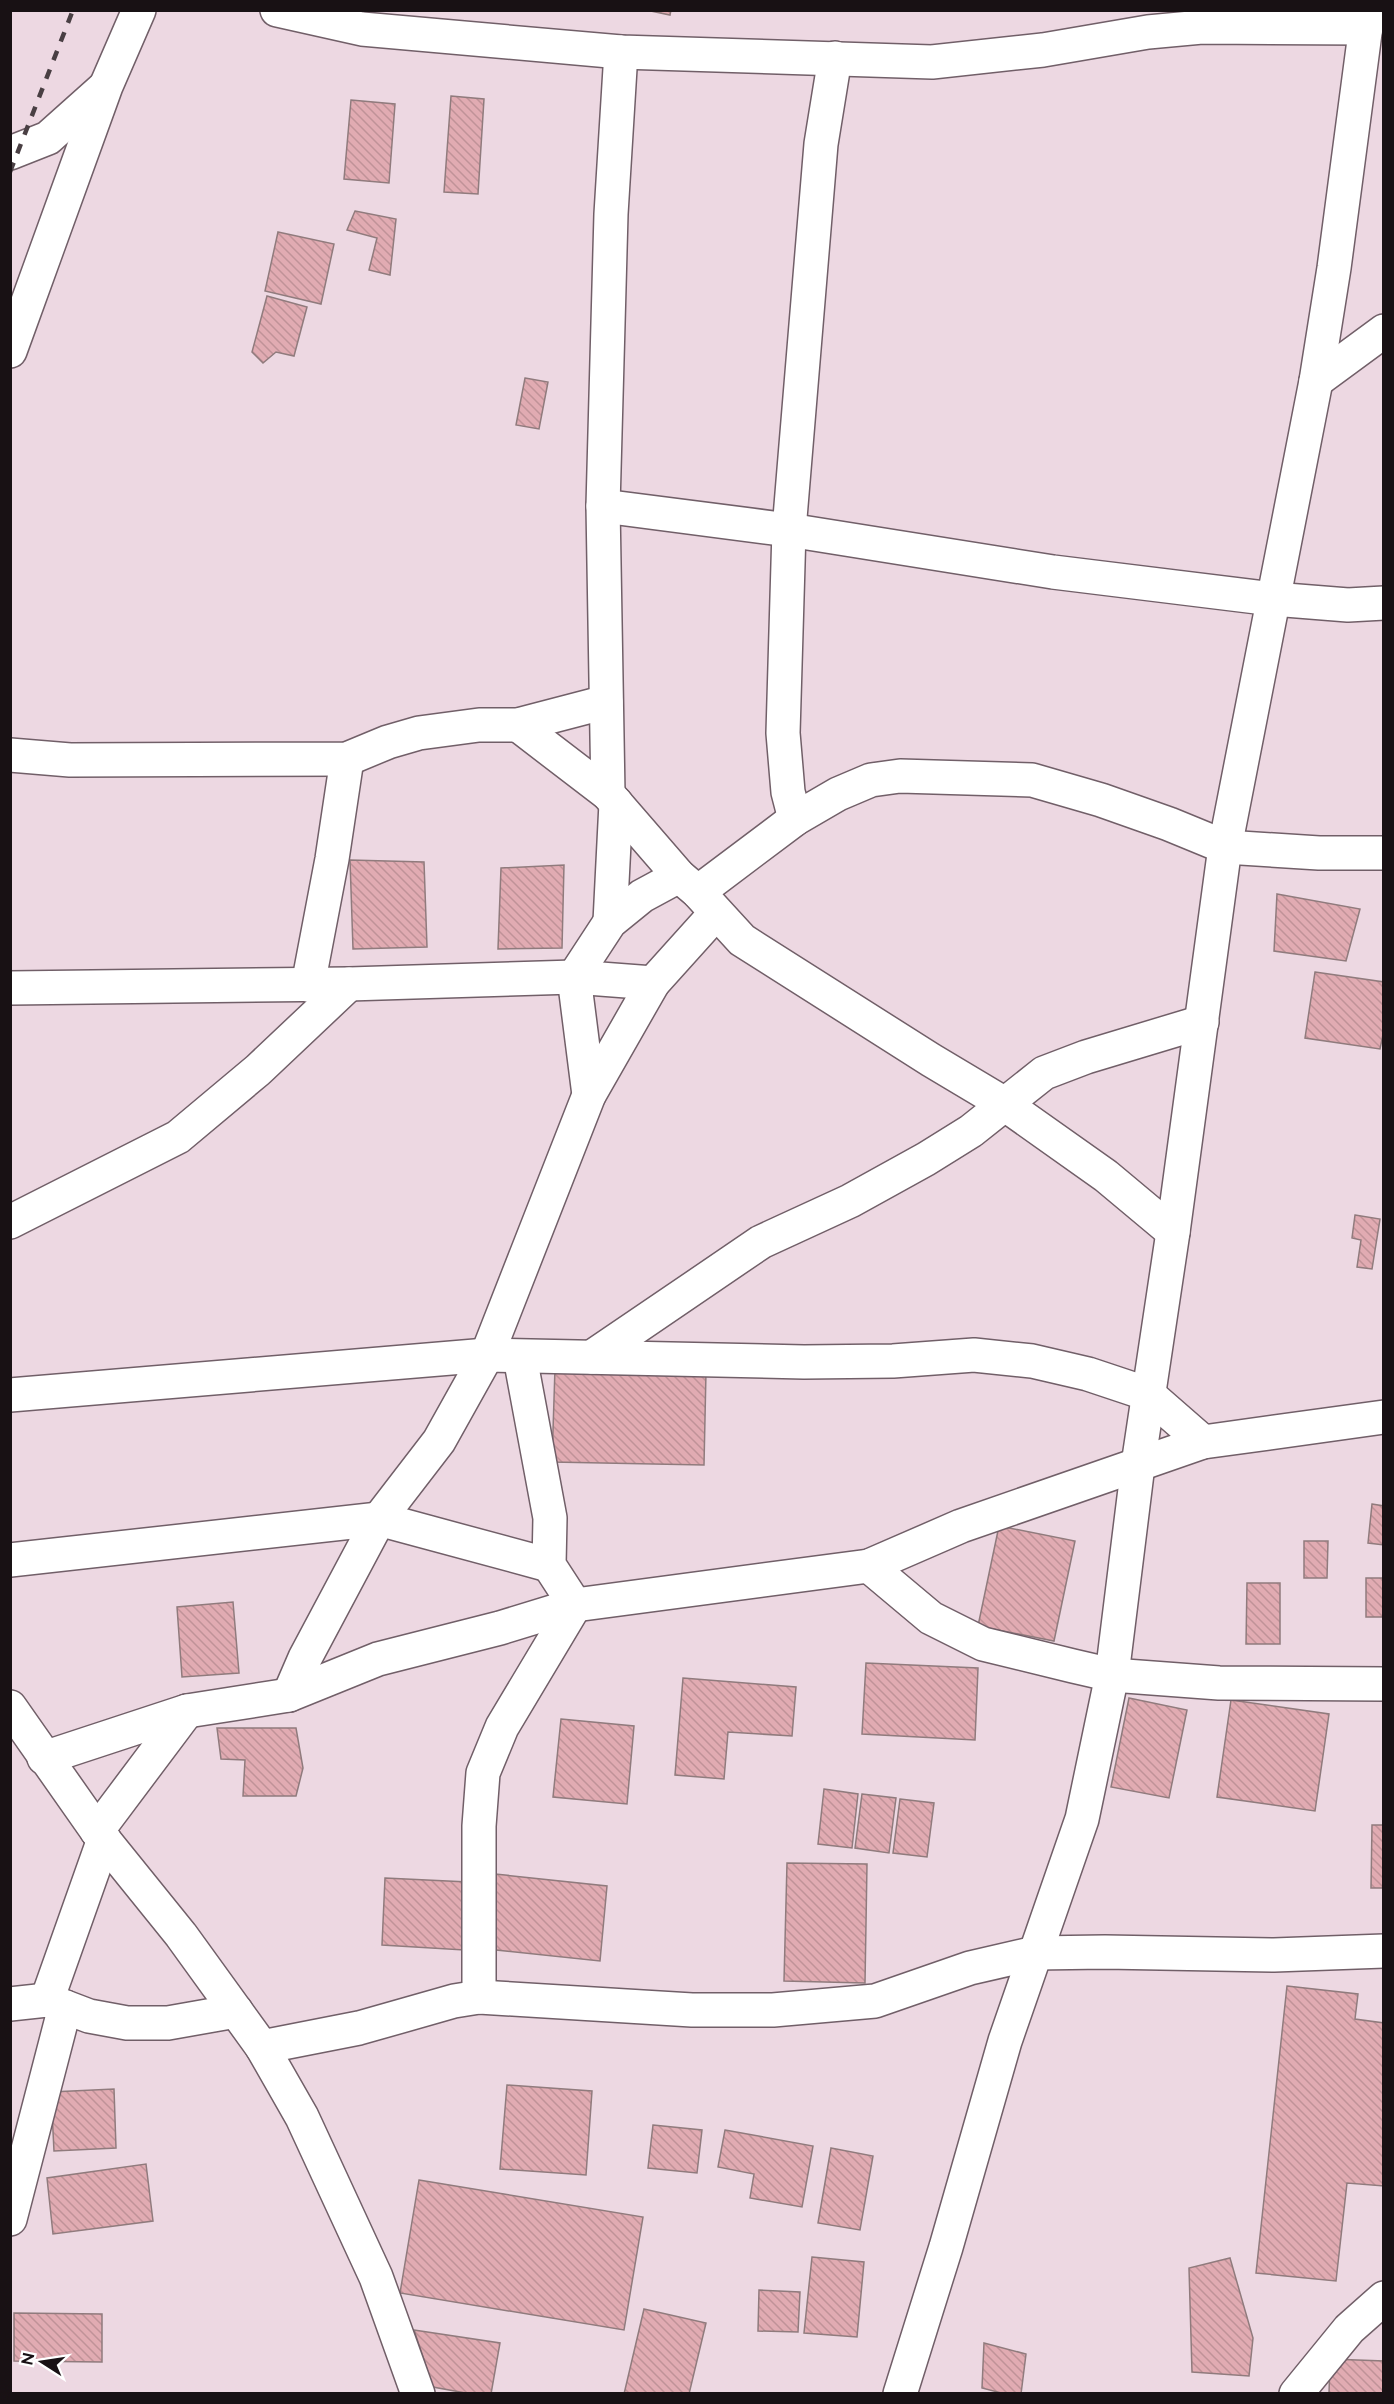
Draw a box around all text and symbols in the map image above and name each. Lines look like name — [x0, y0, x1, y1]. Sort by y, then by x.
north arrow — [12, 2332, 72, 2392]
text: N — [17, 2351, 38, 2367]

